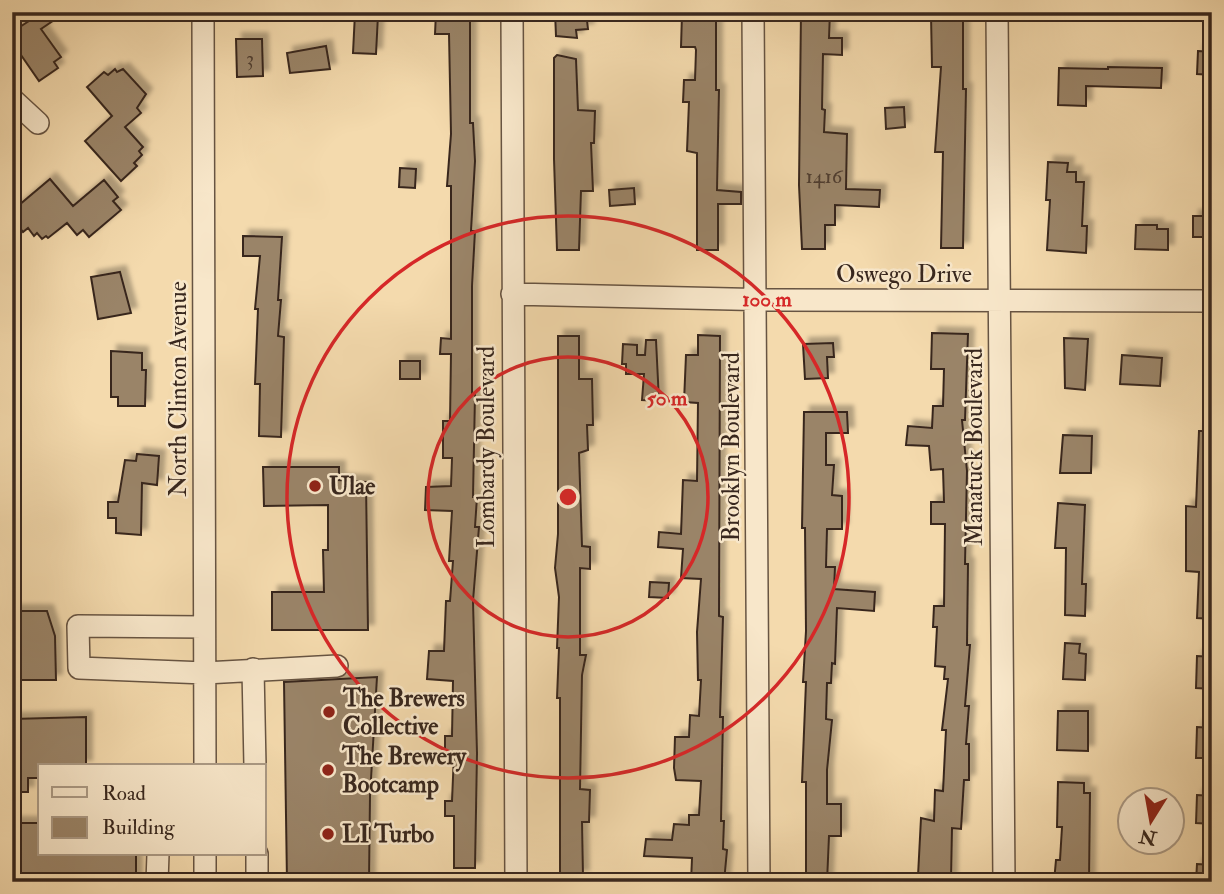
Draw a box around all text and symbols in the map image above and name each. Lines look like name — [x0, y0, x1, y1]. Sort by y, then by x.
house number: 3 — [246, 45, 254, 72]
house number: 1416 — [806, 163, 844, 190]
street label: Oswego Drive — [836, 259, 972, 290]
street label: North Clinton Avenue — [163, 281, 194, 497]
text: 100 m — [742, 286, 793, 313]
street label: Lombardy Boulevard — [471, 346, 502, 548]
street label: Manatuck Boulevard — [959, 348, 990, 546]
street label: Brooklyn Boulevard — [716, 352, 747, 542]
text: 50 m — [647, 385, 688, 412]
place label: Ulae — [329, 471, 375, 502]
marker: Ulae — [307, 478, 323, 494]
centre of rings — [556, 485, 580, 509]
place label: The Brewers Collective — [342, 683, 465, 742]
marker: The Brewers Collective — [321, 704, 337, 720]
place label: The Brewery Bootcamp — [341, 741, 468, 800]
marker: The Brewery Bootcamp — [320, 762, 336, 778]
legend — [38, 764, 266, 856]
text: Road — [102, 780, 147, 807]
north arrow — [1116, 786, 1186, 856]
text: Building — [102, 814, 175, 841]
place label: LI Turbo — [342, 819, 435, 850]
text: N — [1136, 823, 1160, 850]
marker: LI Turbo — [320, 826, 336, 842]

